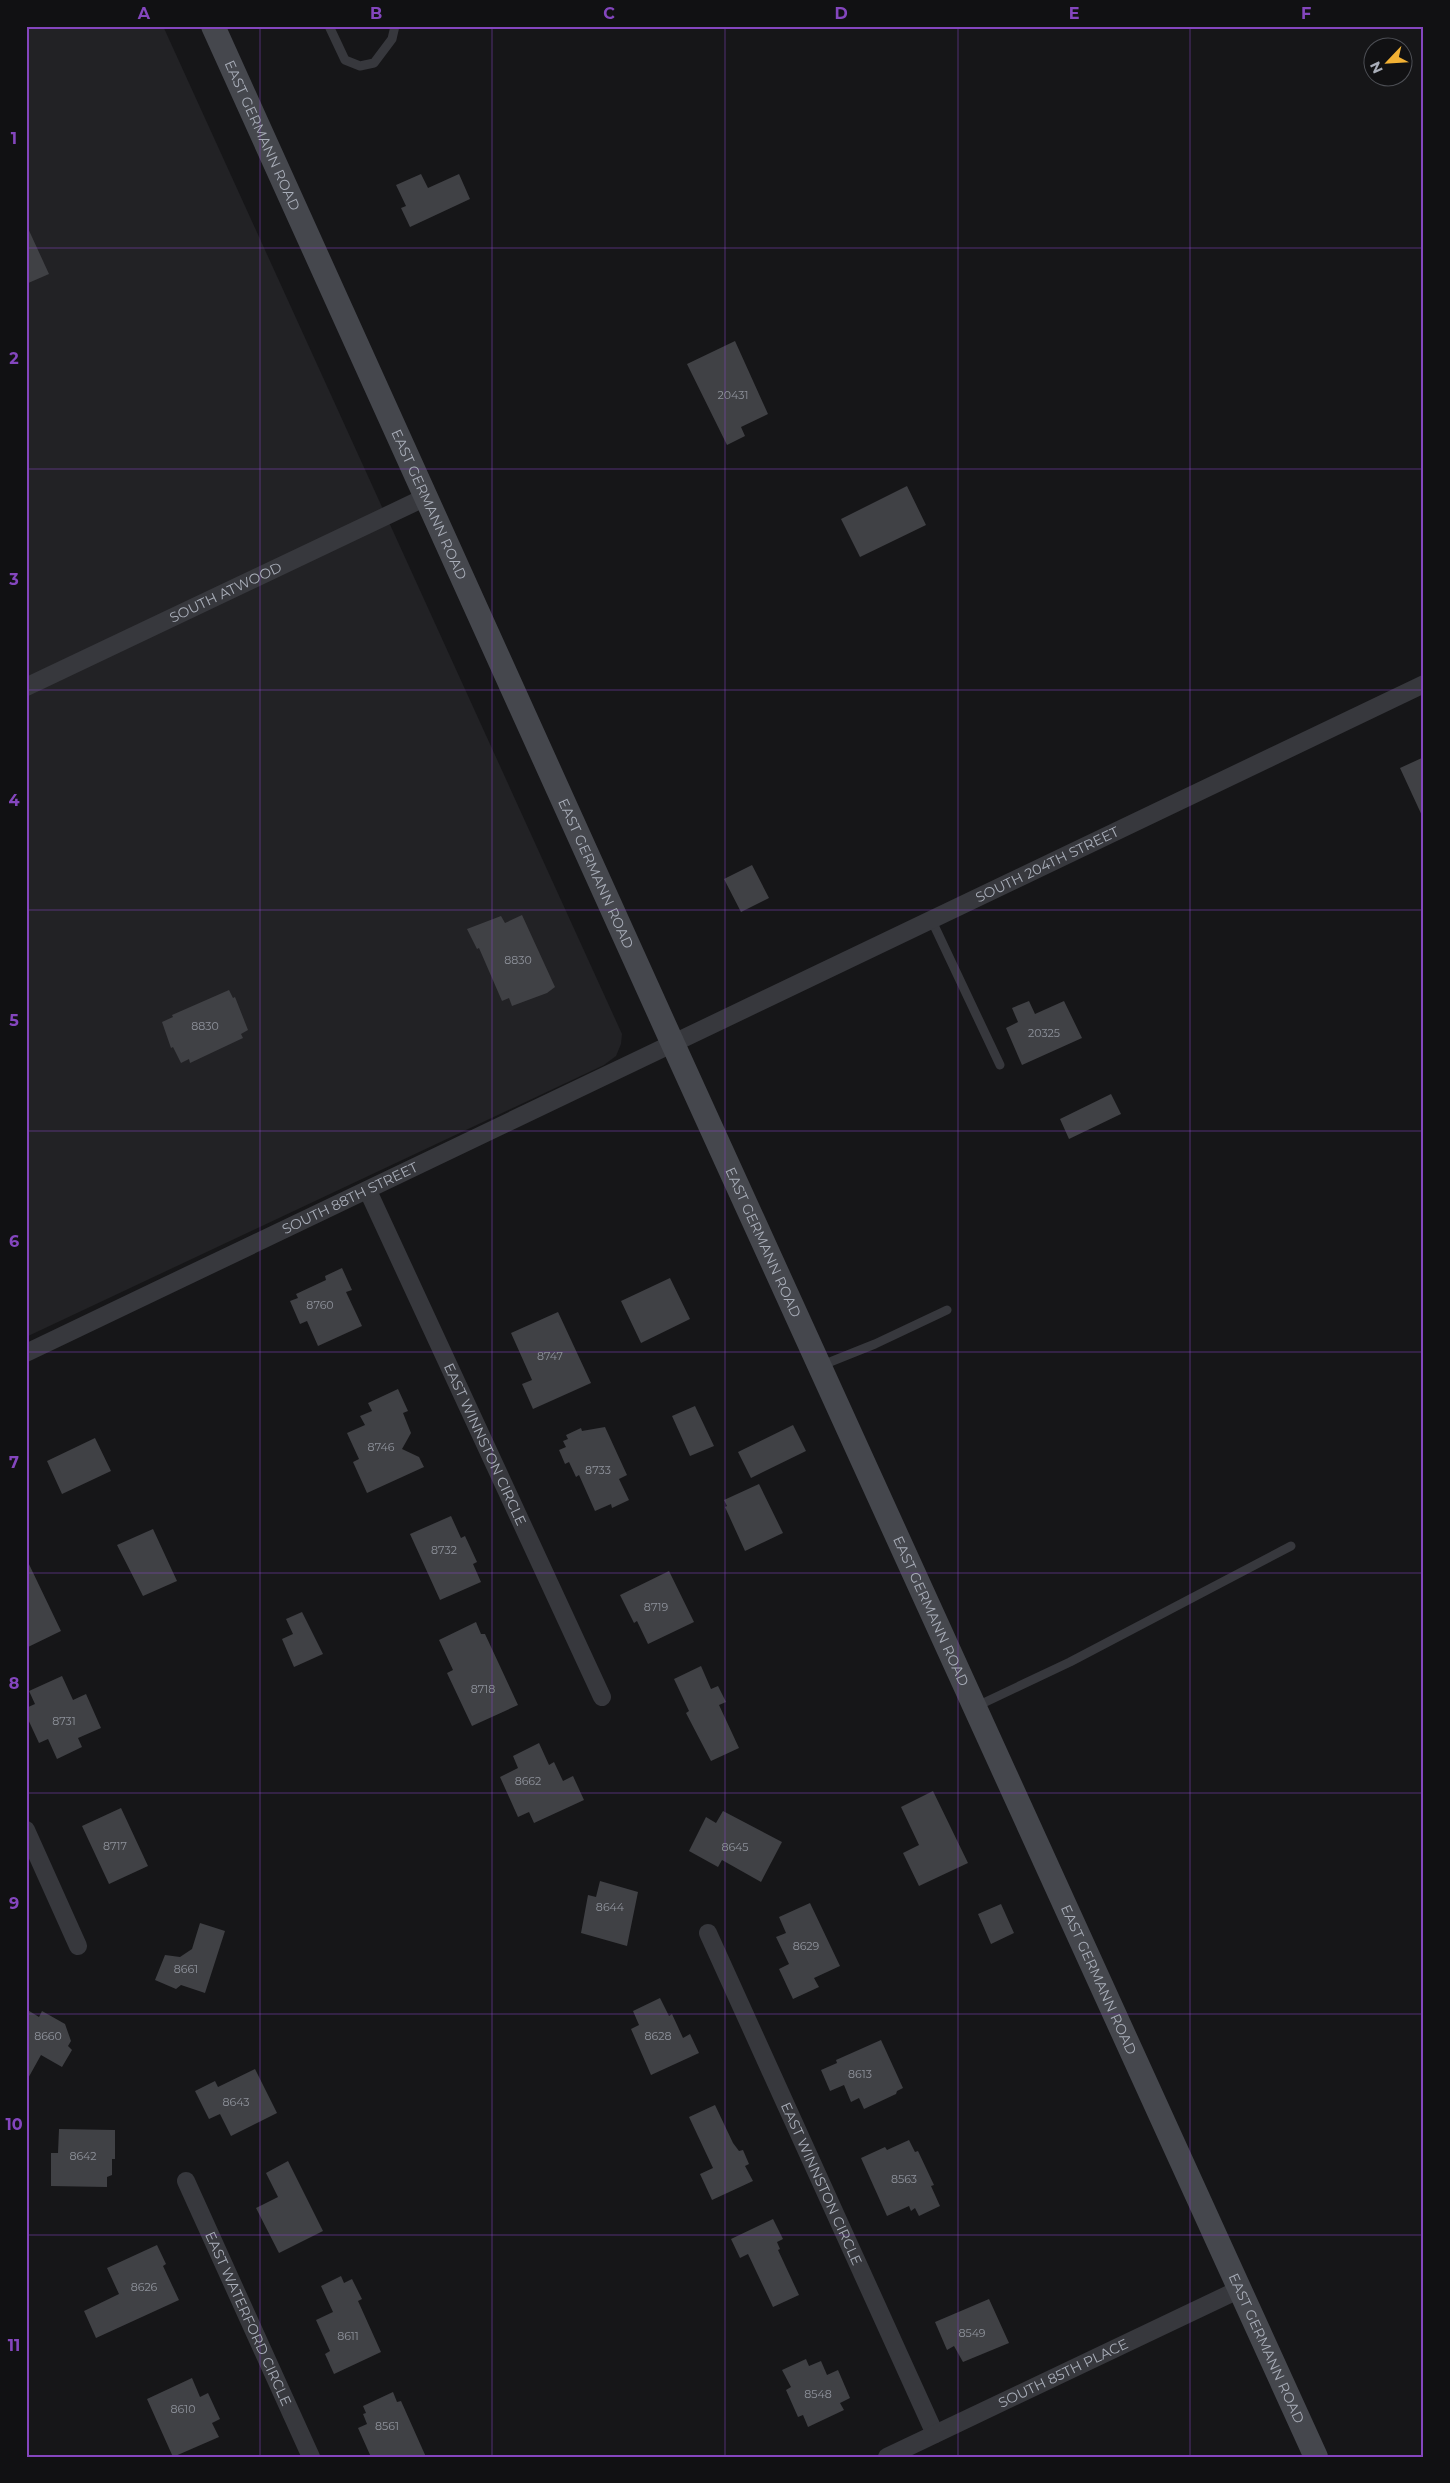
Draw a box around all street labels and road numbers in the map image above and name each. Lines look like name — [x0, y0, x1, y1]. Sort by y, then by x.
street label: EAST GERMANN ROAD — [221, 57, 304, 213]
street label: EAST GERMANN ROAD — [387, 426, 471, 582]
street label: SOUTH ATWOOD — [167, 558, 285, 627]
street label: EAST GERMANN ROAD — [554, 795, 638, 952]
street label: SOUTH 204TH STREET — [973, 822, 1122, 906]
street label: SOUTH 88TH STREET — [279, 1158, 421, 1238]
street label: EAST GERMANN ROAD — [721, 1164, 805, 1320]
street label: EAST WINNSTON CIRCLE — [440, 1360, 530, 1528]
street label: EAST GERMANN ROAD — [889, 1533, 973, 1689]
street label: EAST GERMANN ROAD — [1057, 1902, 1141, 2058]
street label: EAST WINNSTON CIRCLE — [777, 2099, 866, 2268]
street label: EAST WATERFORD CIRCLE — [201, 2229, 296, 2409]
street label: EAST GERMANN ROAD — [1225, 2270, 1308, 2426]
street label: SOUTH 85TH PLACE — [995, 2335, 1131, 2412]

